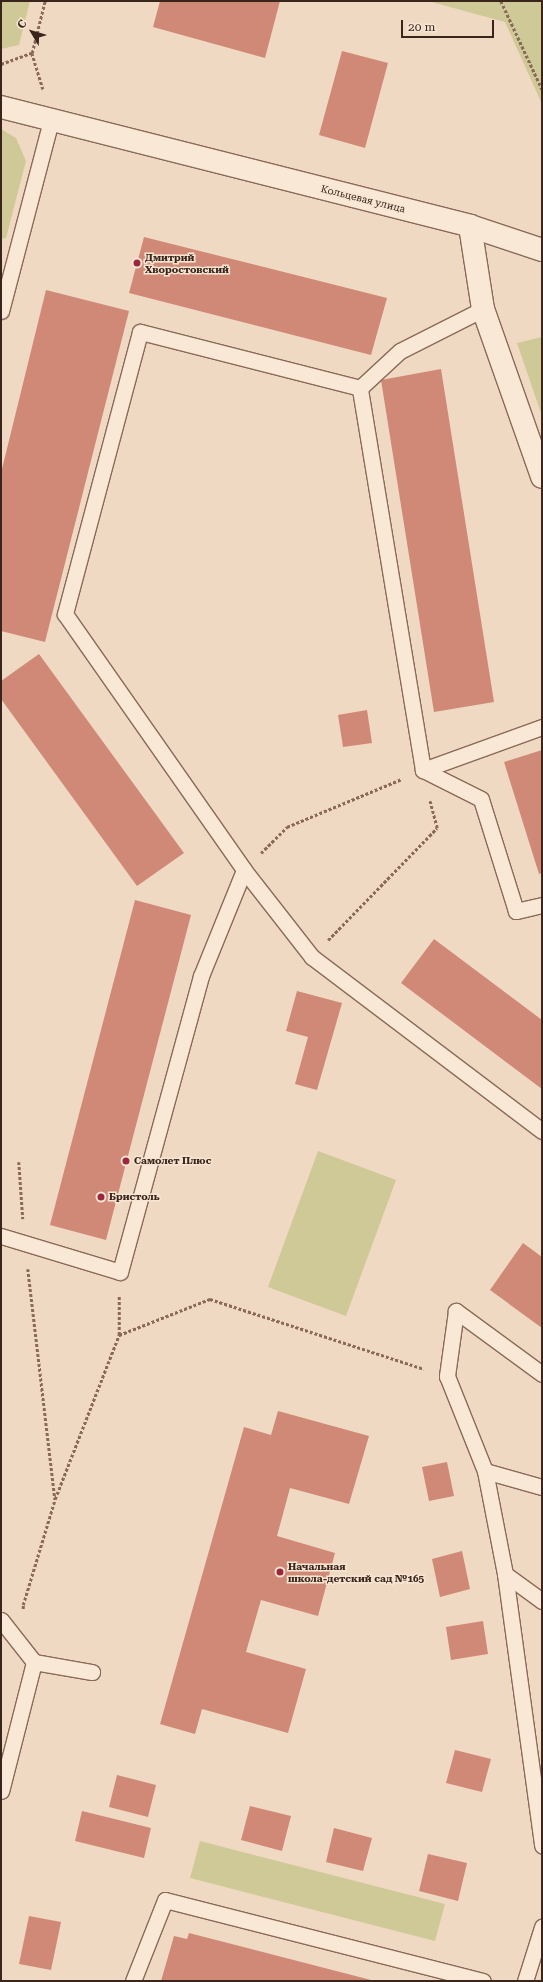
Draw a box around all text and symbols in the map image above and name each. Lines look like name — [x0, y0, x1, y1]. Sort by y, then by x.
north arrow — [12, 12, 52, 52]
scale bar — [403, 12, 496, 38]
text: С — [15, 17, 30, 31]
text: 20 m — [408, 20, 435, 34]
street label: Кольцевая улица — [320, 183, 406, 215]
place label: Дмитрий Хворостовский — [145, 251, 229, 274]
marker: Дмитрий Хворостовский — [132, 258, 142, 268]
place label: Самолет Плюс — [134, 1155, 211, 1167]
marker: Самолет Плюс — [121, 1156, 131, 1166]
place label: Бристоль — [109, 1191, 160, 1203]
marker: Бристоль — [96, 1192, 106, 1202]
place label: Начальная школа-детский сад №165 — [288, 1560, 424, 1584]
marker: Начальная школа-детский сад №165 — [275, 1567, 285, 1577]

